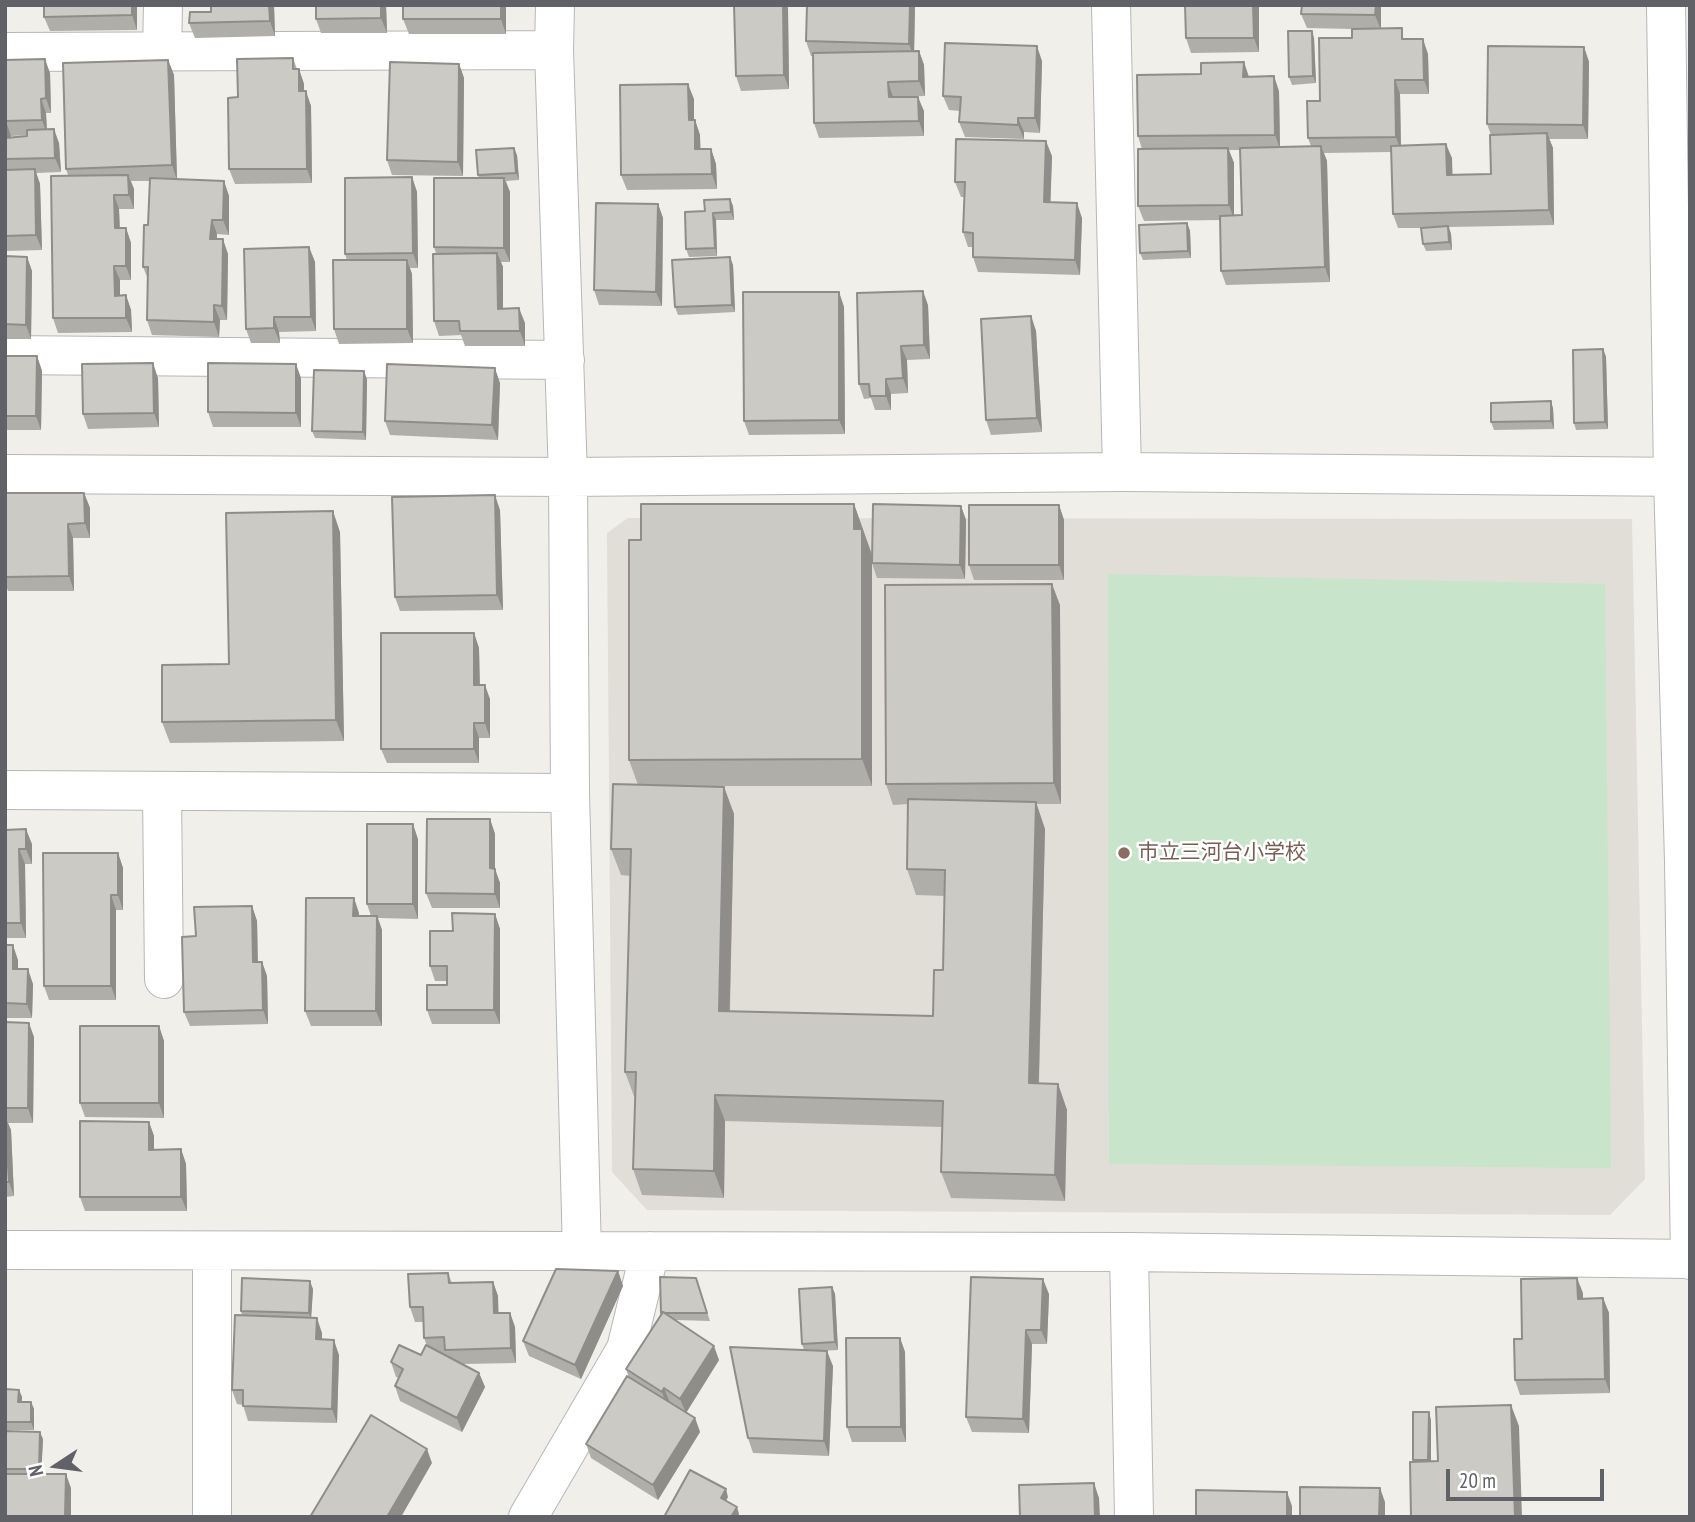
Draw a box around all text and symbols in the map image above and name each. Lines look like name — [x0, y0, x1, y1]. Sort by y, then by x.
place label: 市立三河台小学校 — [1138, 840, 1306, 866]
marker: 市立三河台小学校 — [1116, 845, 1132, 861]
north arrow — [21, 1431, 91, 1501]
scale bar — [1450, 1456, 1608, 1500]
text: N — [23, 1463, 48, 1478]
text: 20 m — [1459, 1467, 1496, 1494]

